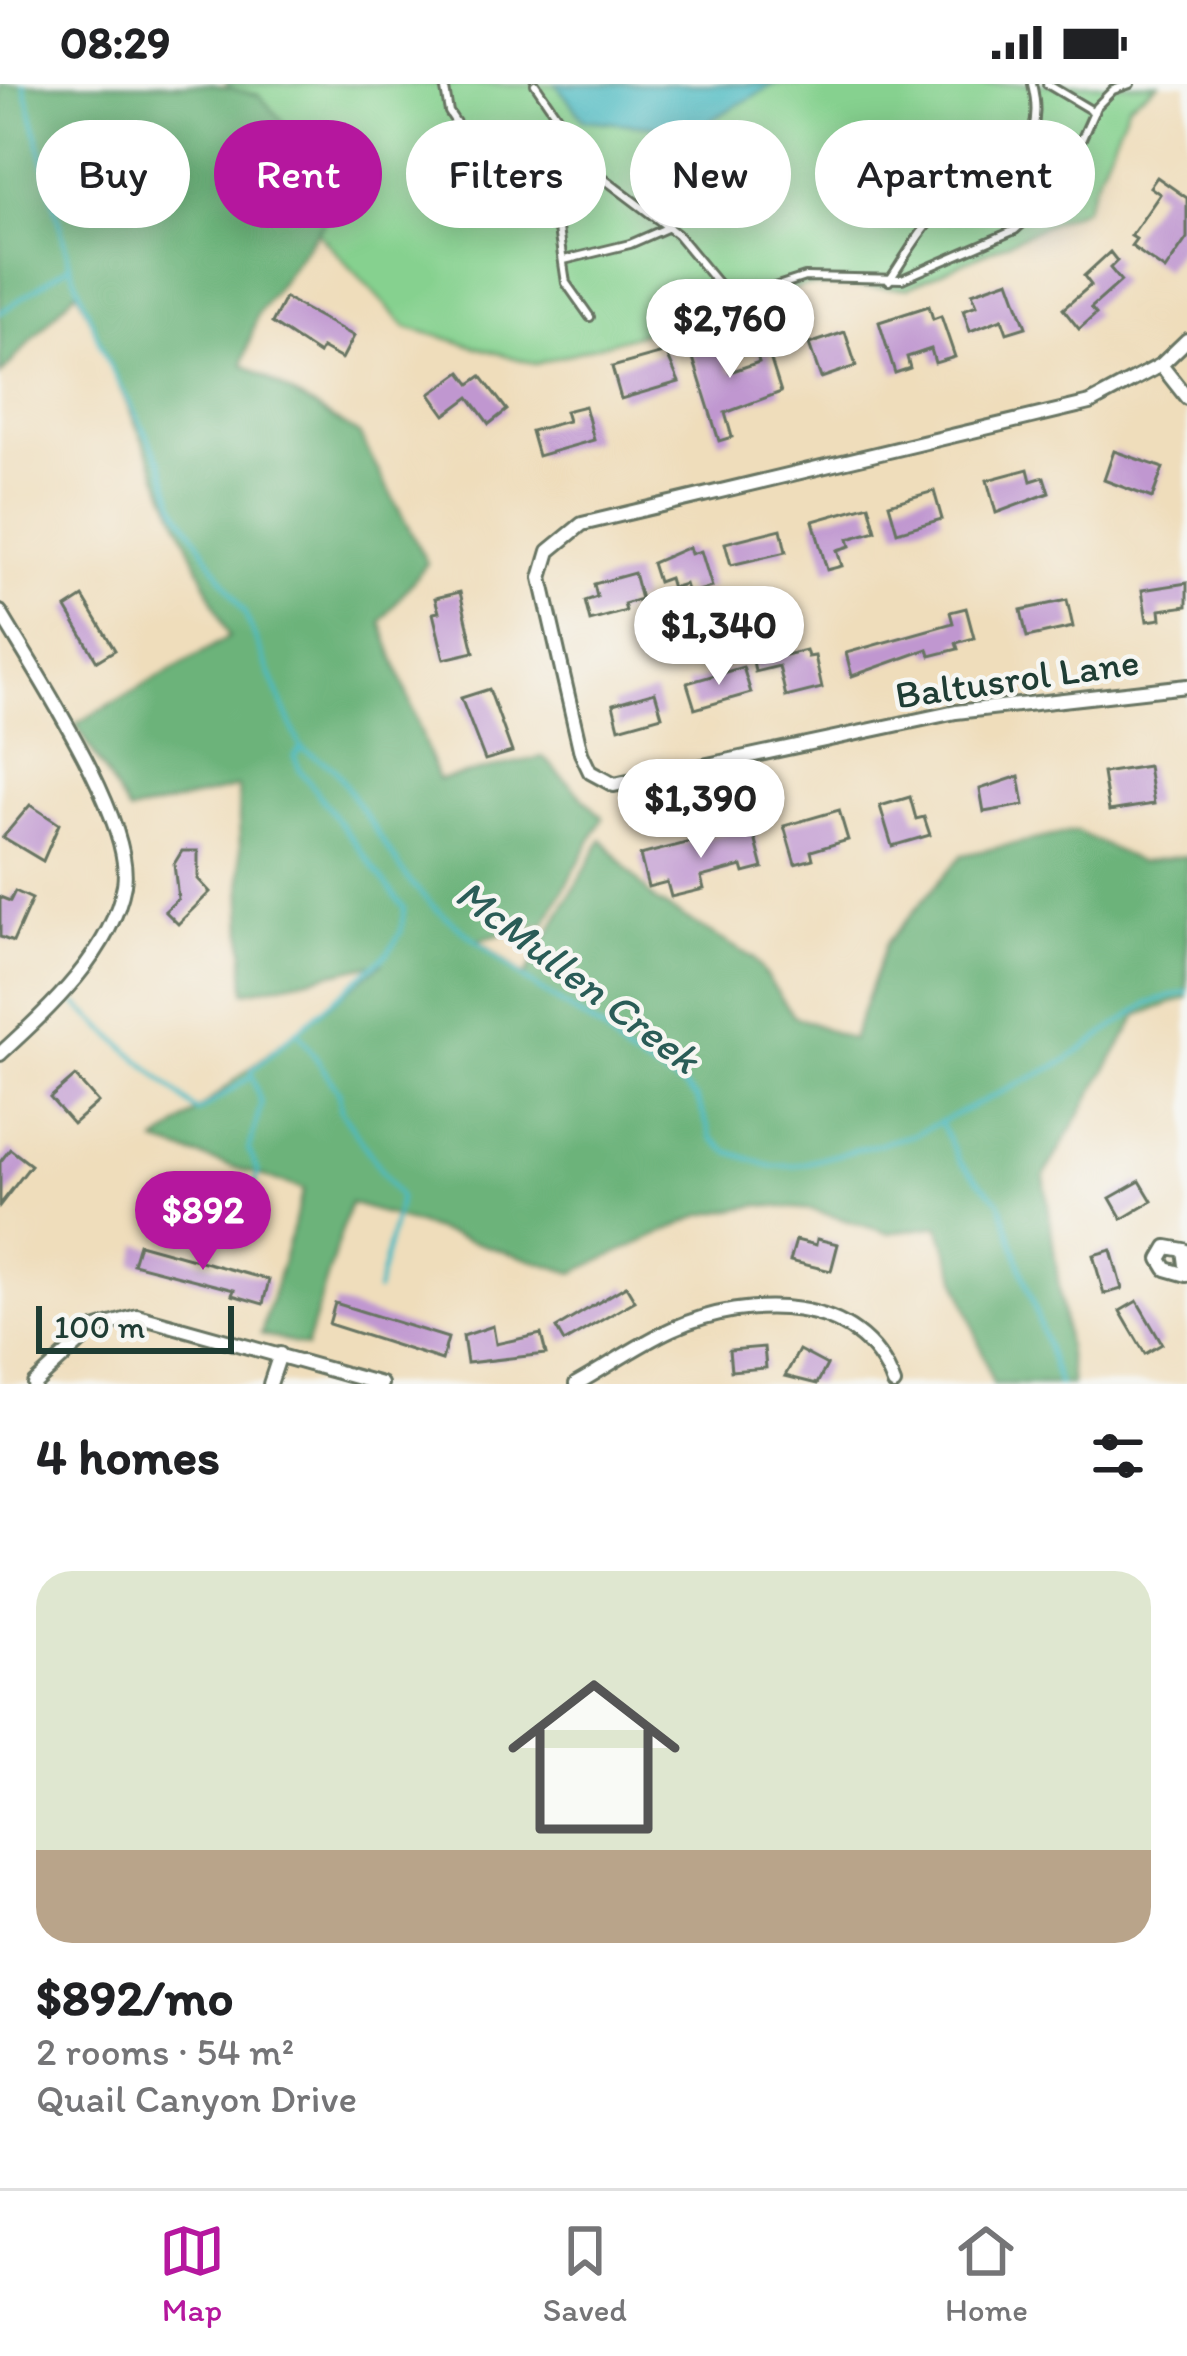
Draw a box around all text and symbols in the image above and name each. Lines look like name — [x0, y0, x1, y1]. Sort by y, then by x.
text: 08:29 — [60, 15, 171, 69]
chip: Buy — [36, 120, 190, 228]
chip: Rent — [214, 120, 382, 228]
chip: Filters — [406, 120, 606, 228]
chip: New — [630, 120, 791, 228]
chip: Apartment — [815, 120, 1095, 228]
pin: $2,760 — [632, 279, 828, 381]
text: $2,760 — [673, 294, 787, 341]
pin: $1,340 — [621, 586, 817, 688]
text: $1,340 — [661, 601, 777, 648]
street label: Baltusrol Lane — [892, 638, 1142, 718]
pin: $1,390 — [603, 759, 799, 861]
text: $1,390 — [645, 774, 757, 821]
water label: McMullen Creek — [446, 868, 712, 1085]
pin: $892 — [132, 1171, 274, 1273]
text: $892 — [162, 1186, 244, 1233]
scale bar — [36, 1300, 234, 1353]
text: 100 m — [54, 1307, 145, 1346]
icon: filters — [1085, 1423, 1151, 1489]
text: 4 homes — [36, 1426, 220, 1487]
icon: home — [486, 1649, 702, 1865]
text: $892/mo — [36, 1967, 234, 2028]
text: 2 rooms · 54 m² — [36, 2028, 294, 2075]
text: Quail Canyon Drive — [36, 2075, 357, 2122]
tab: Map — [159, 2218, 225, 2329]
tab: Saved — [543, 2218, 627, 2329]
tab: Home — [945, 2218, 1028, 2329]

